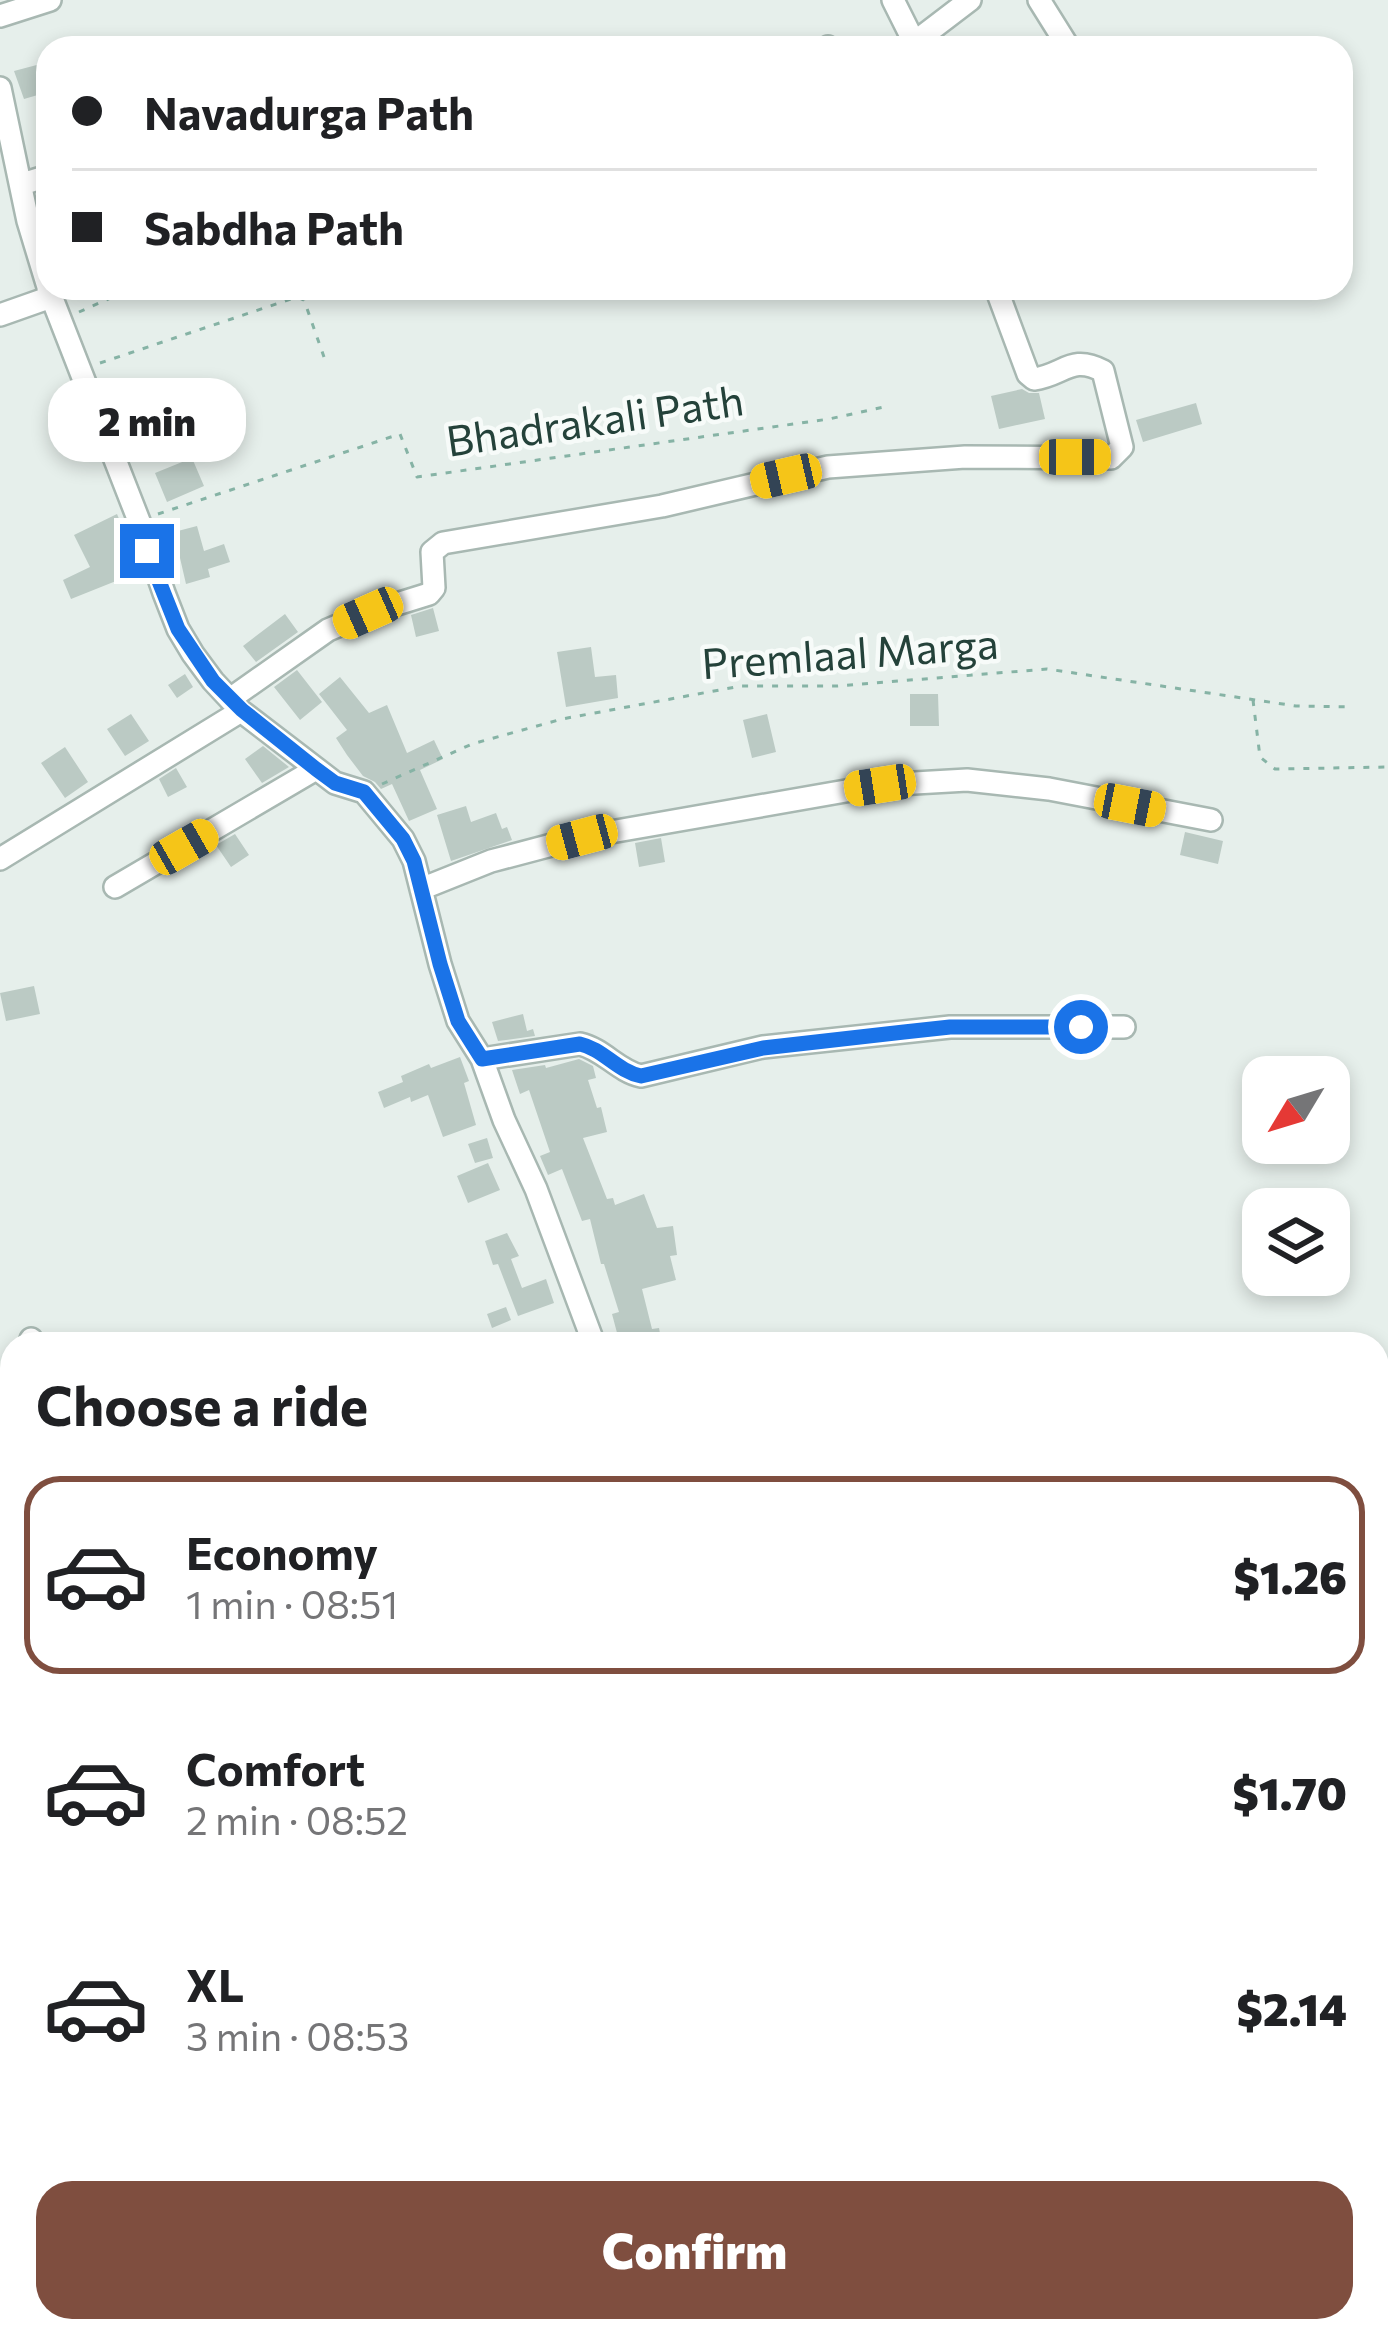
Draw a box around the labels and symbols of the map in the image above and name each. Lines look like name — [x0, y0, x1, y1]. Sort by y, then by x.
street label: Bhadrakali Path — [443, 372, 747, 466]
callout: 2 min — [48, 377, 246, 461]
car — [1039, 439, 1111, 475]
car — [747, 450, 825, 502]
route end — [120, 524, 174, 578]
car — [328, 582, 408, 644]
street label: Premlaal Marga — [700, 616, 1000, 688]
car — [842, 762, 918, 808]
car — [1091, 780, 1169, 830]
car — [543, 810, 621, 864]
car — [144, 813, 224, 881]
route start — [1054, 1000, 1108, 1054]
north arrow — [1242, 1056, 1350, 1164]

